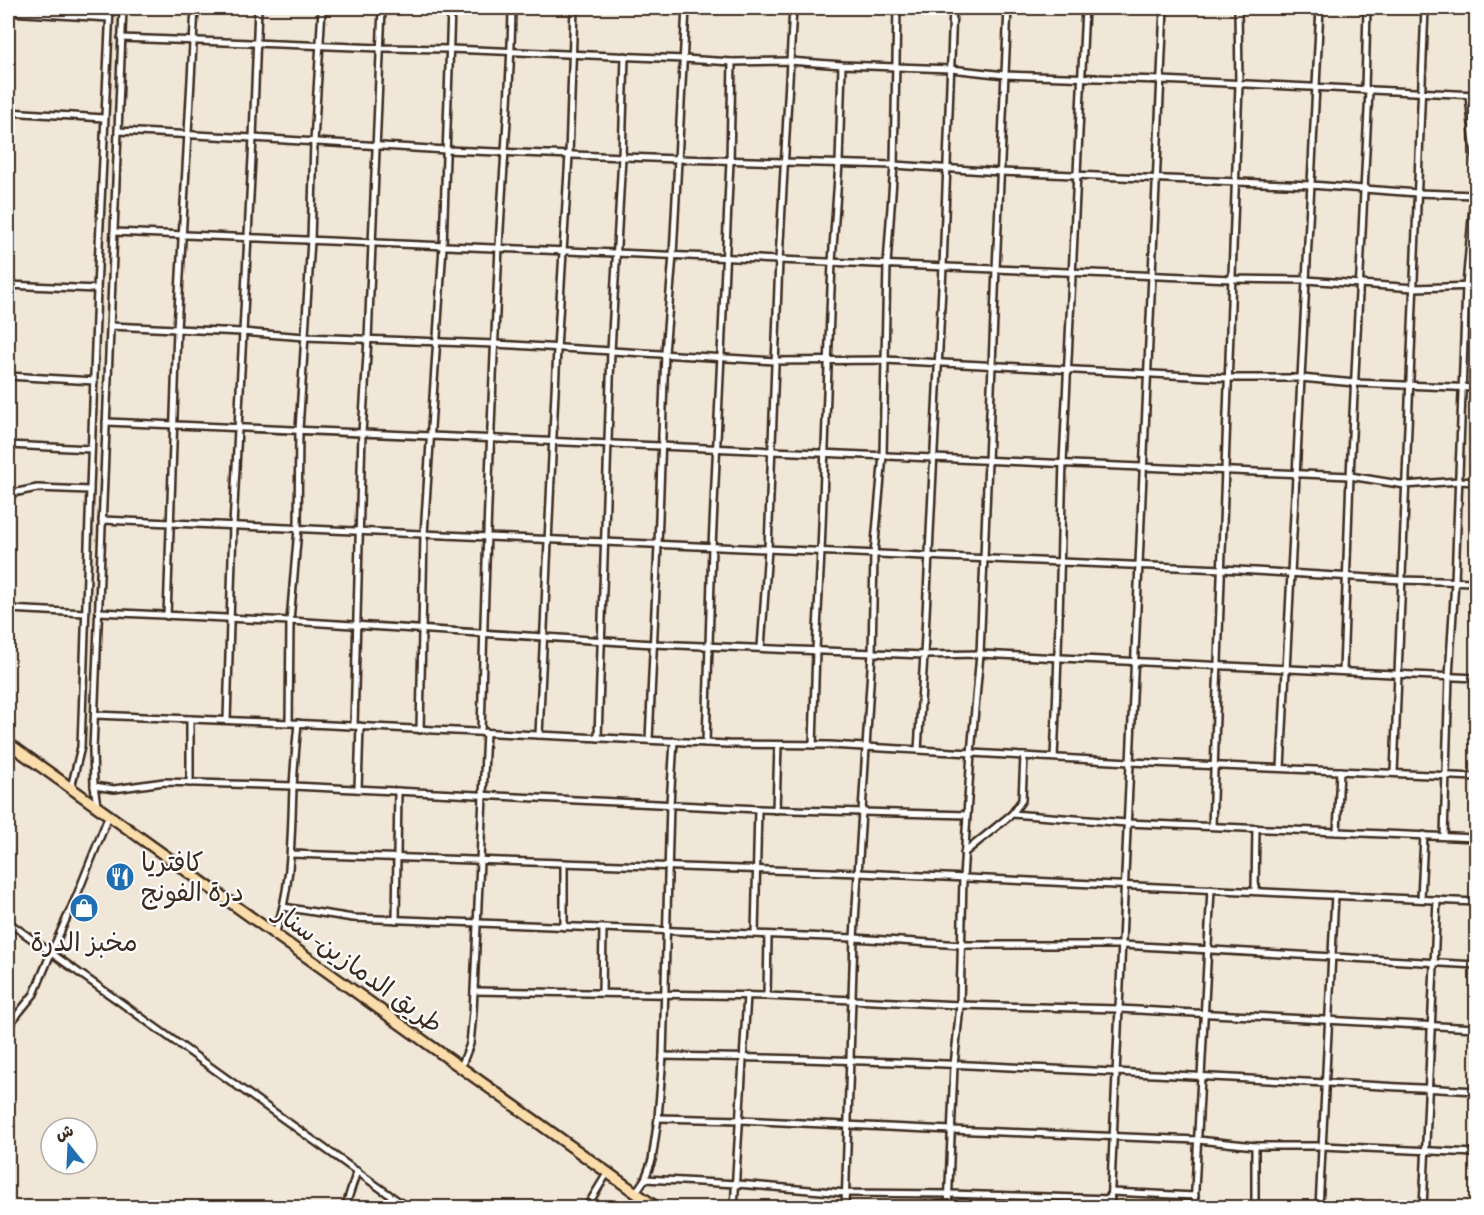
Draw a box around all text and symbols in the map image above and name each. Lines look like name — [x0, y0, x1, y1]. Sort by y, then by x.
place label: كافتريا درة الفونج — [141, 846, 244, 910]
restaurant icon: كافتريا درة الفونج — [104, 861, 136, 893]
shop icon: مخبز الدرة — [68, 892, 100, 924]
street label: طريق الدمازين-سنار — [266, 895, 449, 1041]
place label: مخبز الدرة — [30, 926, 138, 959]
north arrow — [39, 1116, 99, 1176]
text: ش — [53, 1120, 76, 1145]

